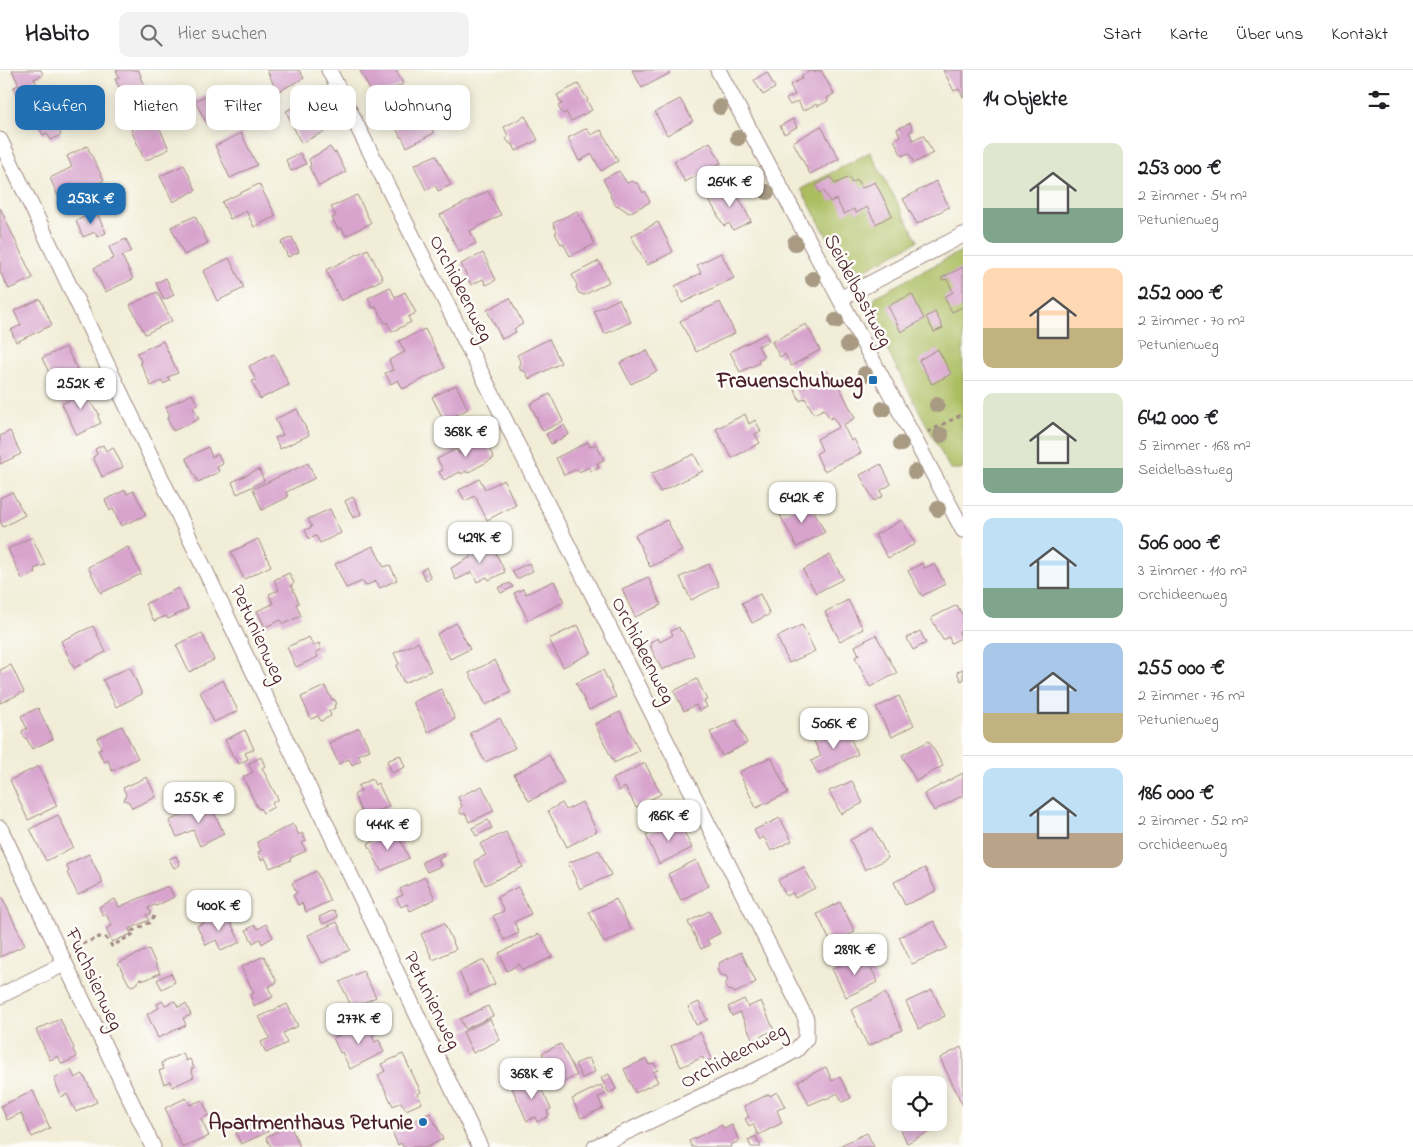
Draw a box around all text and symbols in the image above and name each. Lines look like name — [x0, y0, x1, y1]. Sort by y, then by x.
search box — [119, 12, 469, 57]
text: Habito — [25, 17, 89, 52]
icon: search — [137, 21, 165, 49]
text: Hier suchen — [177, 21, 267, 48]
text: Start — [1103, 22, 1142, 48]
text: Karte — [1170, 22, 1208, 48]
text: Über uns — [1236, 22, 1303, 48]
text: Kontakt — [1331, 22, 1388, 48]
chip: Kaufen — [15, 85, 105, 130]
chip: Mieten — [115, 85, 196, 130]
chip: Filter — [206, 85, 280, 130]
chip: Neu — [290, 85, 356, 130]
chip: Wohnung — [366, 85, 470, 130]
text: 14 Objekte — [983, 85, 1067, 115]
icon: filters — [1365, 86, 1393, 114]
text: 253 000 € — [1138, 154, 1221, 184]
icon: home — [1023, 163, 1083, 223]
pin: 264K € — [689, 166, 771, 208]
text: 264K € — [708, 170, 752, 194]
pin: 253K € — [50, 182, 132, 225]
text: 2 Zimmer · 54 m² — [1138, 184, 1247, 208]
text: 253K € — [68, 187, 114, 211]
text: Petunienweg — [1138, 208, 1219, 232]
street label: Seidelbastweg — [813, 229, 900, 354]
street label: Orchideenweg — [419, 230, 500, 349]
text: 252 000 € — [1138, 279, 1223, 309]
icon: home — [1023, 288, 1083, 348]
text: 2 Zimmer · 70 m² — [1138, 309, 1245, 333]
text: Petunienweg — [1138, 333, 1219, 357]
place label: Frauenschuhweg — [716, 367, 863, 399]
pin: 252K € — [40, 368, 122, 410]
text: 252K € — [57, 372, 105, 396]
marker: Frauenschuhweg — [867, 374, 879, 386]
text: 642 000 € — [1138, 404, 1219, 434]
icon: home — [1023, 413, 1083, 473]
pin: 368K € — [425, 416, 507, 458]
text: 368K € — [445, 420, 487, 444]
text: 5 Zimmer · 168 m² — [1138, 434, 1251, 458]
text: Seidelbastweg — [1138, 458, 1233, 482]
pin: 642K € — [761, 482, 843, 524]
text: 642K € — [780, 486, 824, 510]
pin: 429K € — [439, 522, 521, 564]
text: 429K € — [459, 526, 501, 550]
text: 506 000 € — [1138, 529, 1221, 559]
icon: home — [1023, 538, 1083, 598]
text: 3 Zimmer · 110 m² — [1138, 559, 1247, 583]
street label: Petunienweg — [219, 581, 293, 690]
text: Orchideenweg — [1138, 583, 1227, 607]
street label: Orchideenweg — [601, 592, 682, 711]
text: 255 000 € — [1138, 654, 1225, 684]
icon: home — [1023, 663, 1083, 723]
text: 2 Zimmer · 76 m² — [1138, 684, 1245, 708]
pin: 506K € — [793, 708, 875, 750]
text: Petunienweg — [1138, 708, 1219, 732]
text: 506K € — [811, 712, 857, 736]
text: 186 000 € — [1138, 779, 1214, 809]
pin: 255K € — [158, 782, 240, 824]
text: 255K € — [174, 786, 224, 810]
icon: home — [1023, 788, 1083, 848]
pin: 186K € — [628, 800, 710, 842]
text: 186K € — [648, 804, 690, 828]
pin: 444K € — [347, 808, 429, 851]
text: 2 Zimmer · 52 m² — [1138, 809, 1249, 833]
text: 444K € — [367, 813, 409, 837]
text: Orchideenweg — [1138, 833, 1227, 857]
pin: 400K € — [178, 890, 260, 932]
text: 400K € — [197, 894, 241, 918]
street label: Fuchsienweg — [54, 923, 130, 1037]
pin: 289K € — [814, 934, 896, 976]
text: 289K € — [834, 938, 876, 962]
street label: Petunienweg — [393, 947, 468, 1056]
pin: 277K € — [318, 1002, 400, 1045]
text: 277K € — [337, 1007, 381, 1031]
street label: Orchideenweg — [675, 1016, 794, 1099]
pin: 368K € — [491, 1058, 573, 1100]
text: 368K € — [511, 1062, 553, 1086]
map controls — [892, 1076, 947, 1131]
button: locate — [892, 1076, 947, 1131]
place label: Apartmenthaus Petunie — [209, 1109, 414, 1139]
marker: Apartmenthaus Petunie — [417, 1116, 429, 1128]

